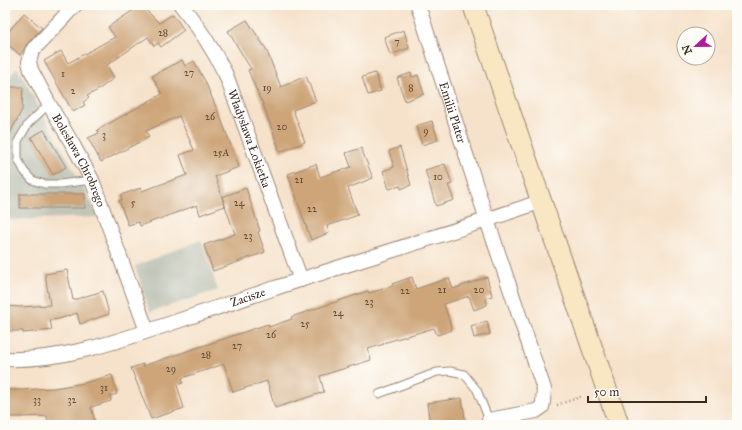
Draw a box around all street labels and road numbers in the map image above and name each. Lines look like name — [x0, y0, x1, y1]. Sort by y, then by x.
street label: Emilii Plater — [436, 80, 469, 145]
street label: Władysława Łokietka — [225, 87, 274, 190]
street label: Bolesława Chrobrego — [49, 111, 108, 209]
street label: Zacisze — [229, 285, 267, 310]

